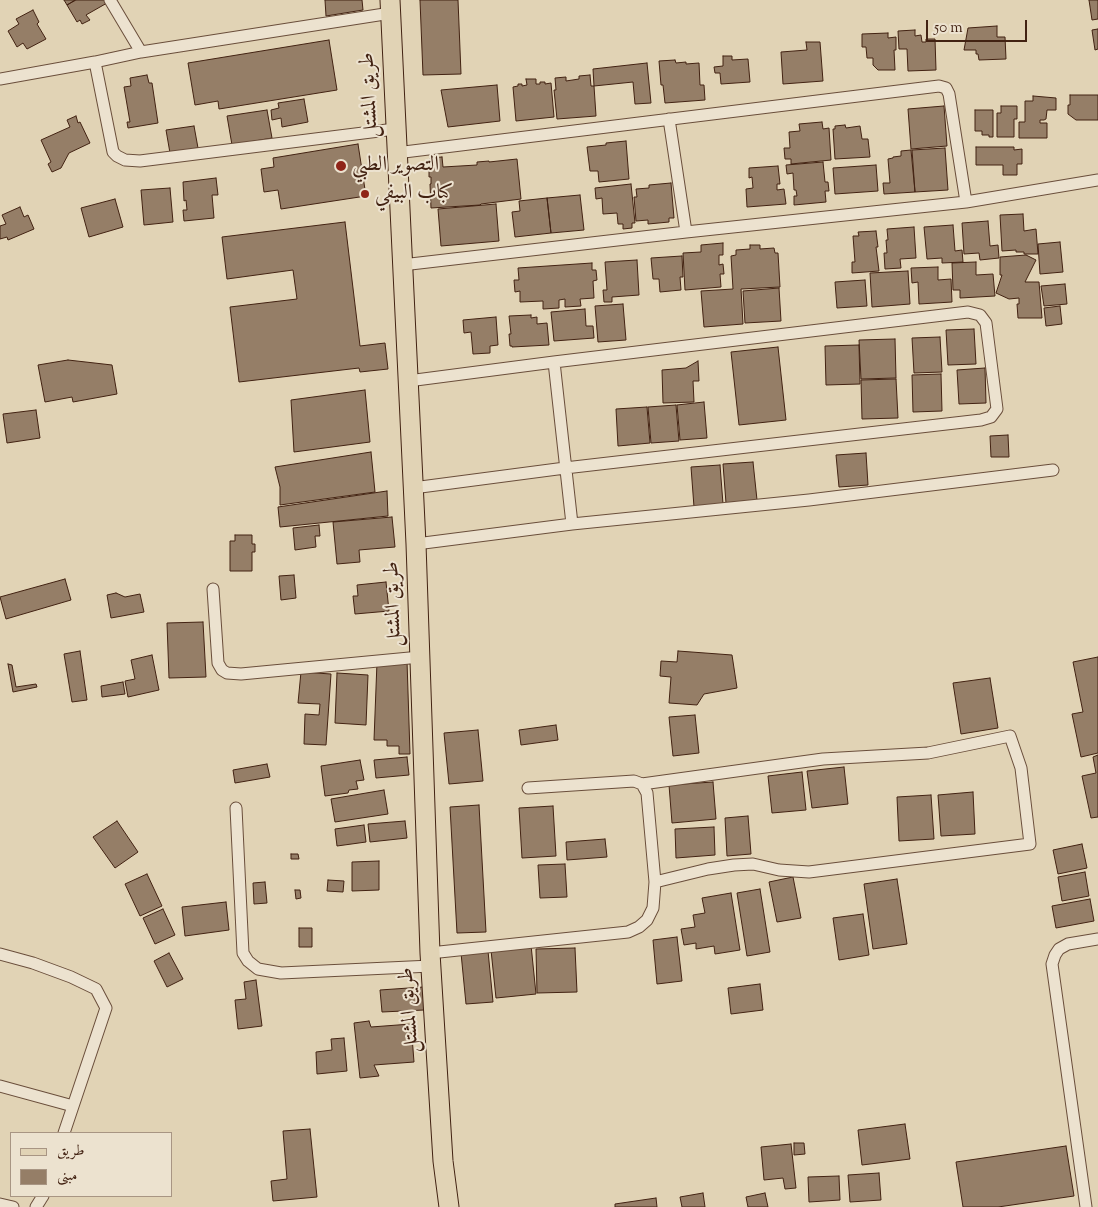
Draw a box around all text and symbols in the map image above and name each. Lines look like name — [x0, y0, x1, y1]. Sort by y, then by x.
scale bar — [928, 10, 1029, 42]
text: 50 m — [934, 18, 963, 39]
street label: طريق المشتل — [356, 52, 386, 138]
place label: التصوير الطبي — [352, 153, 439, 179]
marker: التصوير الطبي — [334, 159, 348, 173]
place label: كباب البيفي — [375, 181, 453, 207]
marker: كباب البيفي — [359, 188, 371, 200]
street label: طريق المشتل — [381, 561, 409, 647]
street label: طريق المشتل — [395, 966, 427, 1054]
legend — [10, 1132, 172, 1197]
text: طريق — [57, 1141, 84, 1162]
text: مبنى — [57, 1166, 77, 1187]

